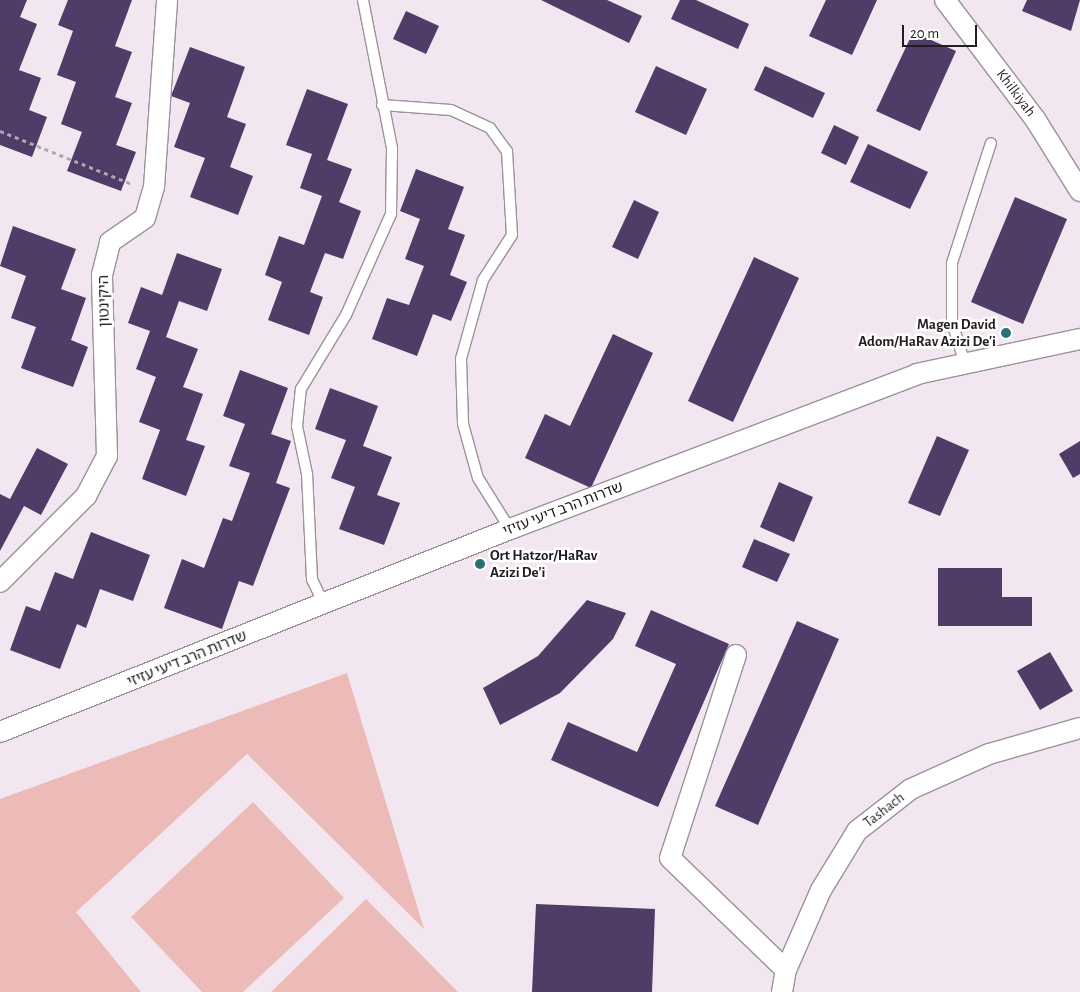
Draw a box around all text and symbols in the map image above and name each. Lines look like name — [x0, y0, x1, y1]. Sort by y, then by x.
scale bar — [905, 15, 980, 47]
text: 20 m — [910, 26, 939, 41]
street label: Khilkiyah — [992, 66, 1040, 120]
street label: היקינטון — [95, 275, 113, 327]
place label: Magen David Adom/HaRav Azizi De'i — [858, 315, 996, 350]
marker: Magen David Adom/HaRav Azizi De'i — [1000, 327, 1012, 339]
street label: שדרות הרב דיעי עזיזי — [500, 478, 626, 540]
place label: Ort Hatzor/HaRav Azizi De'i — [490, 546, 597, 581]
marker: Ort Hatzor/HaRav Azizi De'i — [474, 558, 486, 570]
street label: שדרות הרב דיעי עזיזי — [125, 627, 249, 691]
street label: Tashach — [860, 788, 908, 832]

